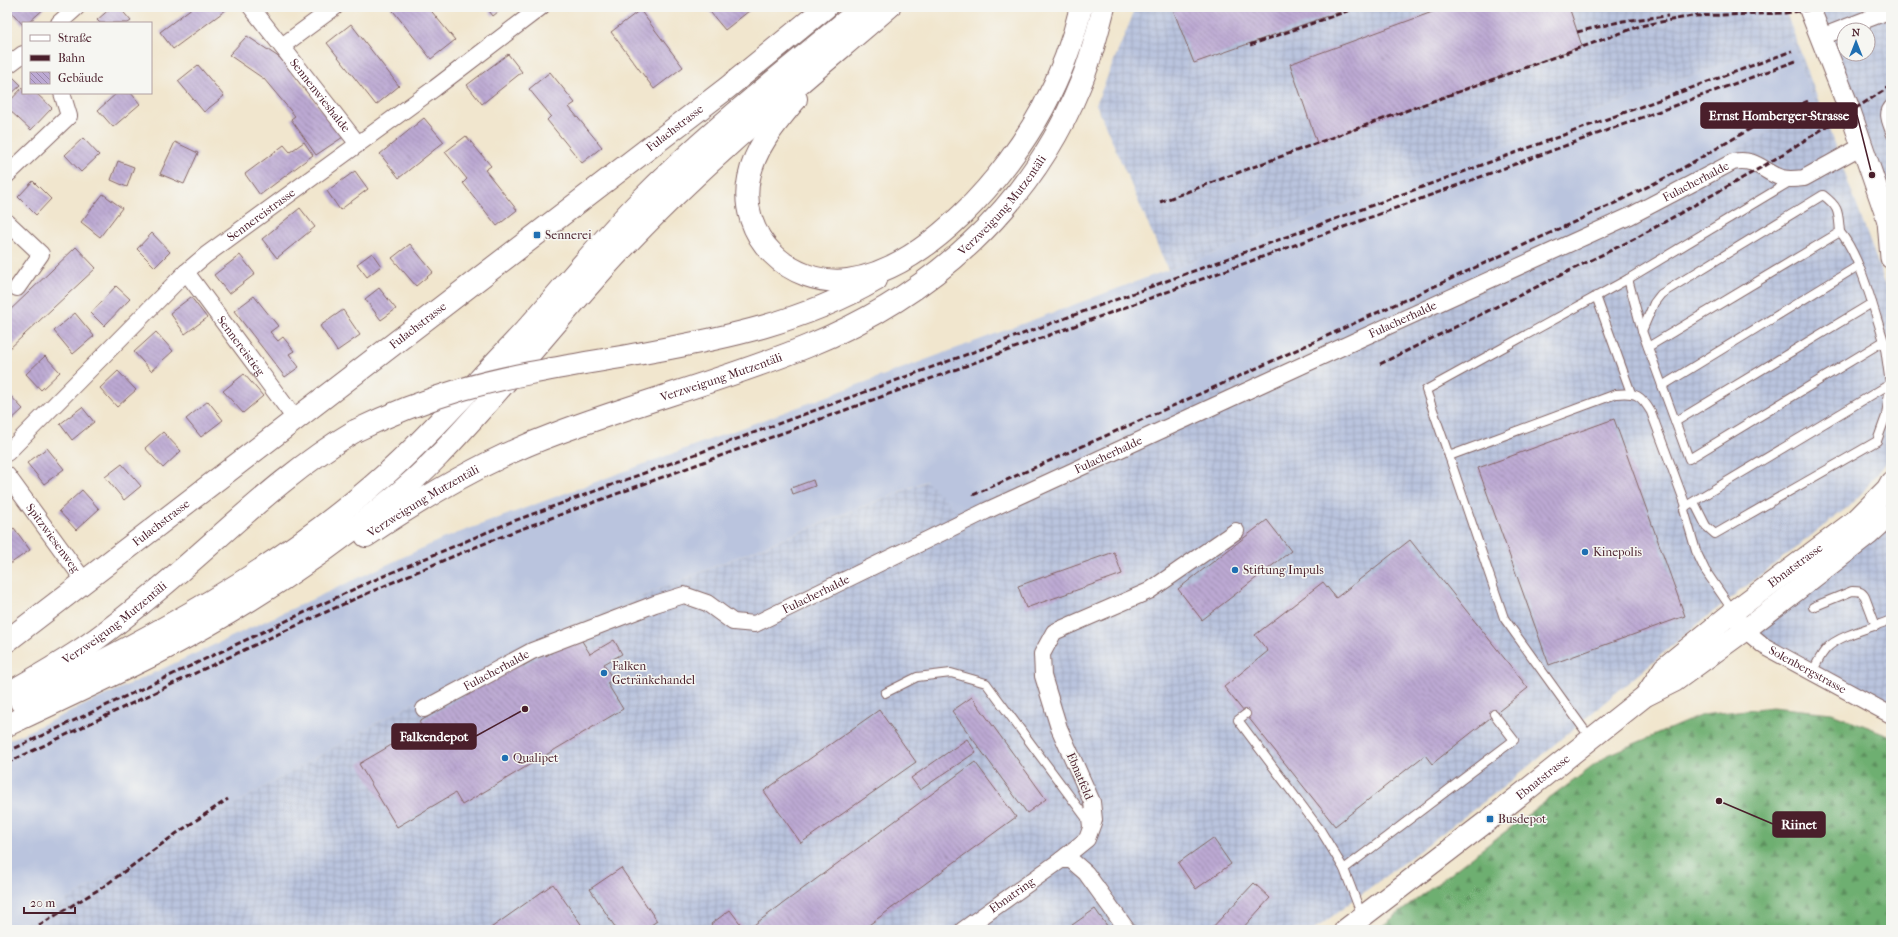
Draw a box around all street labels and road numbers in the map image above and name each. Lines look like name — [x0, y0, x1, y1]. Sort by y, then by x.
street label: Sennenwieshalde — [287, 56, 353, 135]
street label: Fulachstrasse — [643, 102, 706, 154]
street label: Verzweigung Mutzentäli — [954, 152, 1049, 259]
street label: Fulacherhalde — [1660, 158, 1731, 205]
street label: Sennereistrasse — [224, 185, 298, 244]
street label: Fulacherhalde — [1366, 298, 1439, 341]
street label: Fulachstrasse — [386, 299, 449, 352]
street label: Sennereistieg — [214, 313, 268, 379]
street label: Verzweigung Mutzentäli — [658, 350, 785, 405]
street label: Fulacherhalde — [1072, 433, 1144, 476]
street label: Verzweigung Mutzentäli — [364, 462, 482, 541]
street label: Fulachstrasse — [129, 496, 192, 549]
street label: Spitzwiesenweg — [23, 501, 83, 576]
street label: Ebnatstrasse — [1765, 540, 1825, 590]
street label: Fulacherhalde — [780, 572, 852, 617]
street label: Verzweigung Mutzentäli — [59, 578, 170, 668]
street label: Solenbergstrasse — [1766, 643, 1849, 696]
street label: Fulacherhalde — [461, 647, 532, 694]
street label: Ebnatfeld — [1064, 750, 1096, 802]
street label: Ebnatstrasse — [1513, 752, 1572, 803]
street label: Ebnatring — [986, 874, 1038, 916]

